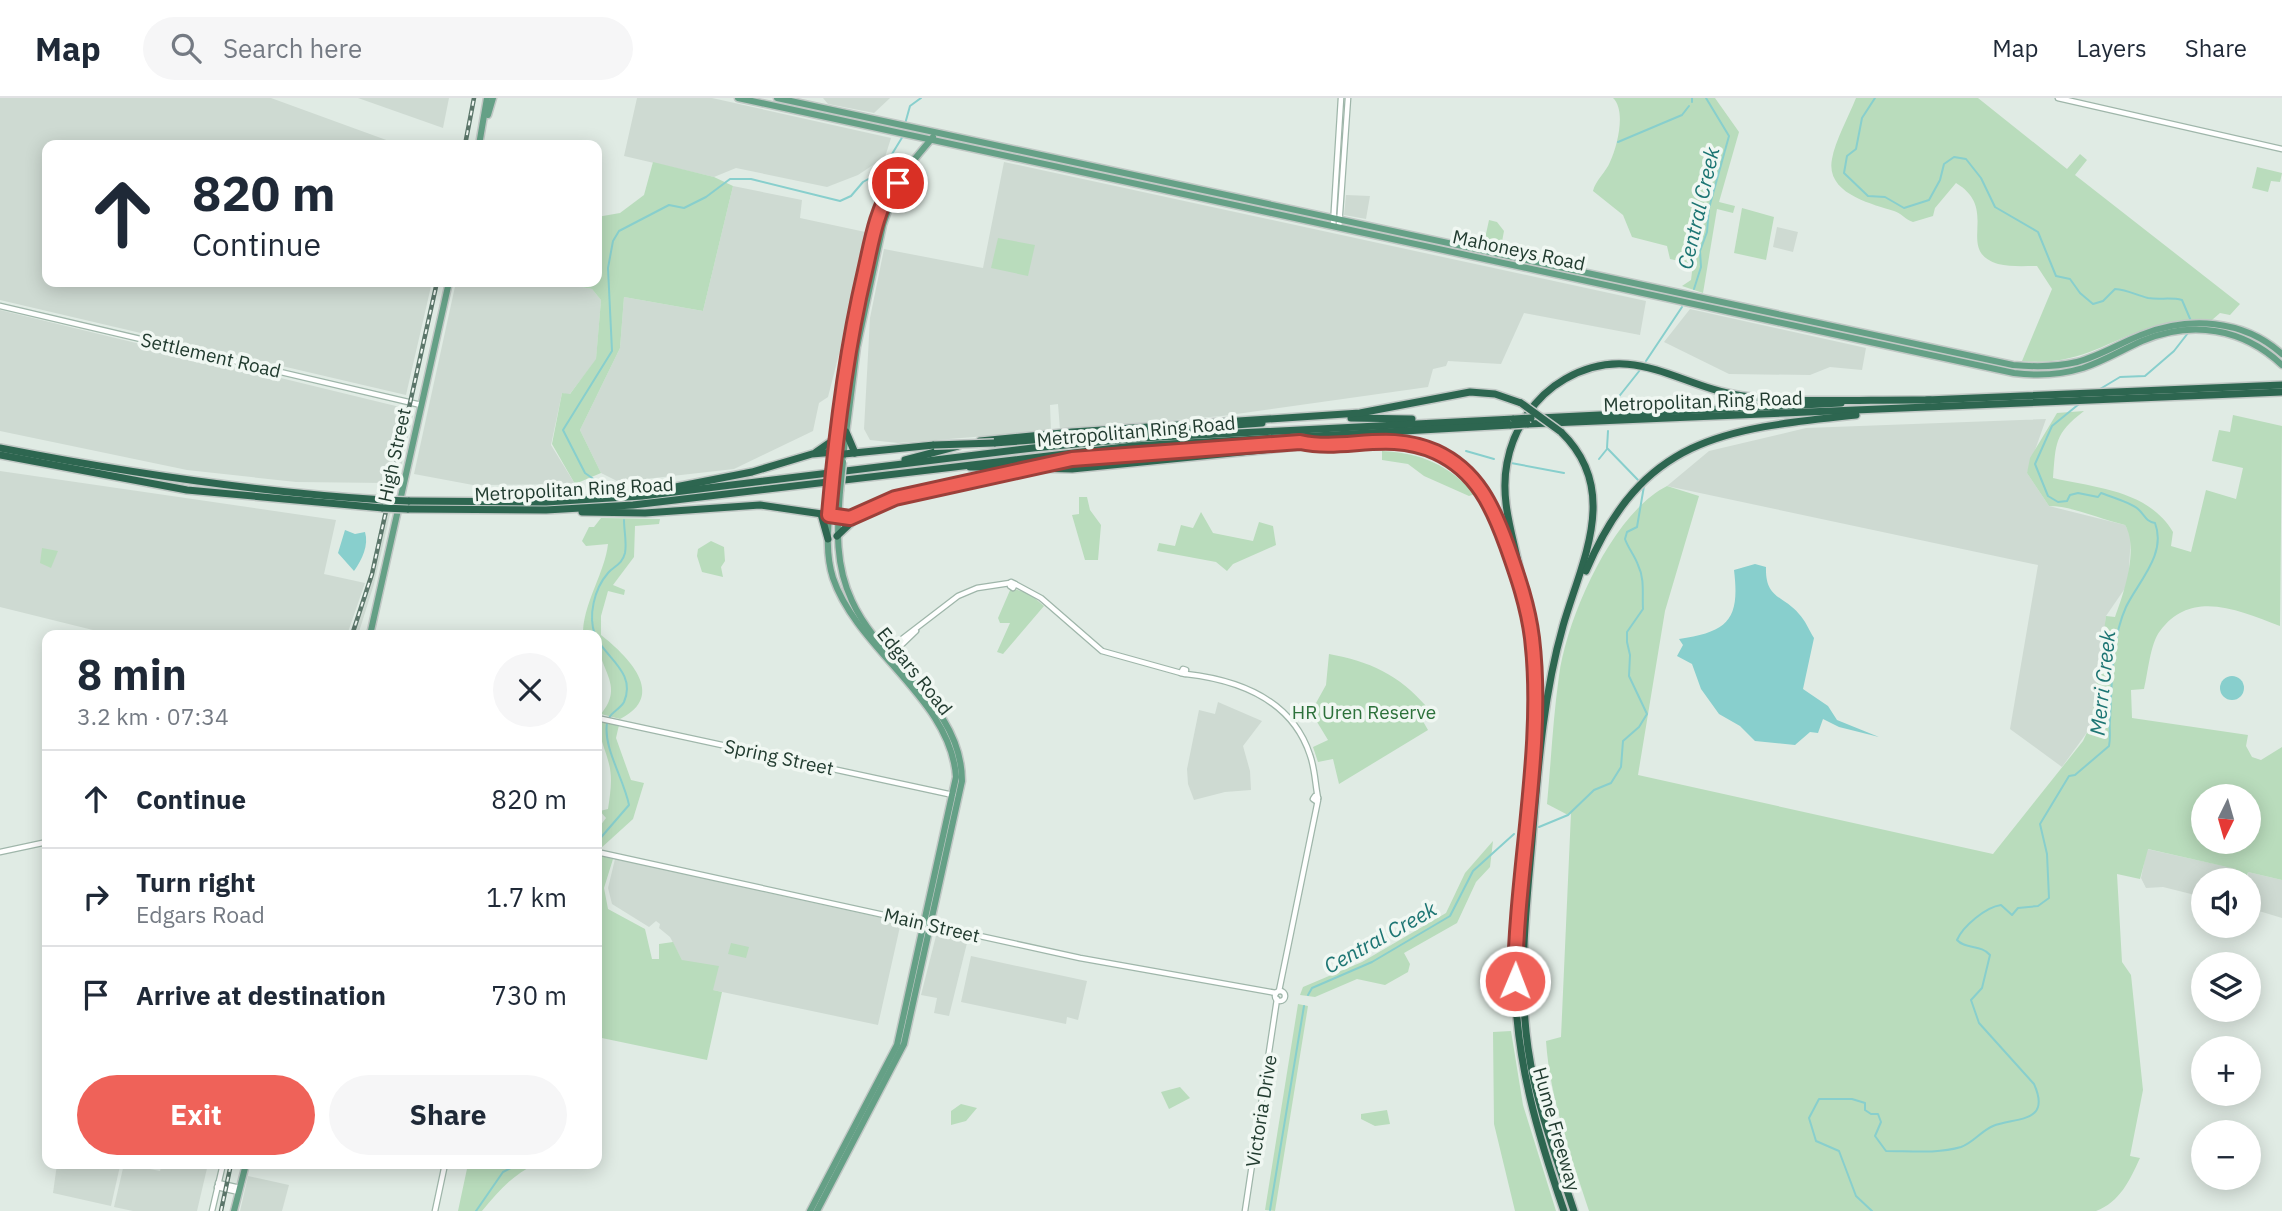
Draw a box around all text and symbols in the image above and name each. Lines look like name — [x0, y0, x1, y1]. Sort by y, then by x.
search box — [143, 17, 633, 80]
text: Map — [35, 27, 101, 70]
icon: search — [167, 29, 205, 67]
text: Search here — [223, 31, 362, 65]
text: Map — [1992, 32, 2039, 64]
text: Layers — [2077, 32, 2147, 64]
text: Share — [2185, 32, 2247, 64]
water label: Central Creek — [1670, 143, 1726, 272]
pin — [868, 153, 928, 213]
text: 820 m — [192, 161, 336, 224]
icon: arrive — [879, 164, 917, 202]
icon: ahead — [77, 168, 168, 259]
text: Continue — [192, 223, 321, 265]
street label: Mahoneys Road — [1450, 224, 1588, 276]
street label: Settlement Road — [139, 327, 283, 383]
street label: Metropolitan Ring Road — [1603, 386, 1803, 416]
street label: High Street — [372, 406, 416, 504]
street label: Metropolitan Ring Road — [1036, 410, 1236, 452]
street label: Metropolitan Ring Road — [474, 472, 674, 506]
street label: Edgars Road — [872, 622, 958, 720]
water label: Merri Creek — [2083, 628, 2122, 737]
text: 8 min — [77, 647, 187, 702]
button: close — [493, 653, 567, 727]
park label: HR Uren Reserve — [1292, 700, 1436, 724]
text: 3.2 km · 07:34 — [77, 701, 229, 731]
street label: Spring Street — [722, 734, 836, 780]
icon: ahead — [77, 780, 115, 818]
text: Continue — [136, 782, 246, 816]
text: 820 m — [491, 782, 567, 816]
north arrow — [2191, 784, 2261, 854]
map controls — [2191, 784, 2261, 1190]
text: Turn right — [136, 865, 255, 899]
button: sound — [2191, 868, 2261, 938]
icon: right — [77, 878, 115, 916]
text: 1.7 km — [486, 880, 567, 914]
water label: Central Creek — [1319, 894, 1442, 979]
text: Edgars Road — [136, 899, 265, 929]
street label: Main Street — [882, 902, 982, 948]
position arrow — [1478, 944, 1552, 1018]
button: layers — [2191, 952, 2261, 1022]
icon: arrive — [77, 976, 115, 1014]
text: Arrive at destination — [136, 978, 386, 1012]
text: 730 m — [491, 978, 567, 1012]
button: + — [2191, 1036, 2261, 1106]
street label: Victoria Drive — [1240, 1053, 1282, 1169]
street label: Hume Freeway — [1528, 1064, 1586, 1194]
button: Exit — [77, 1075, 315, 1155]
button: Share — [329, 1075, 567, 1155]
button: − — [2191, 1120, 2261, 1190]

